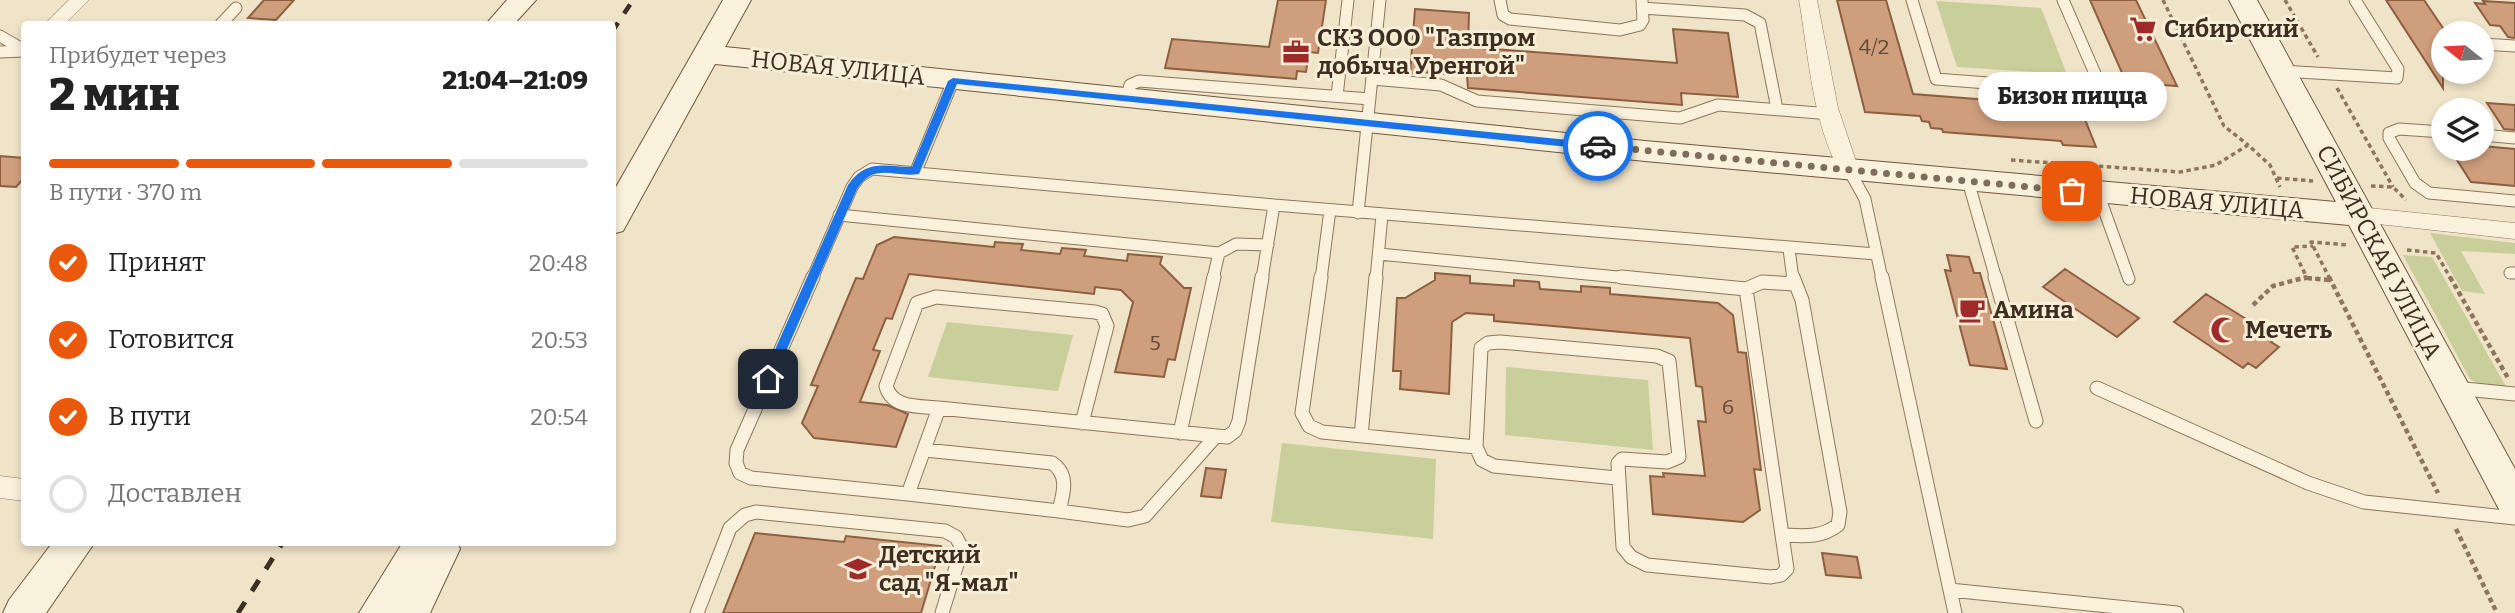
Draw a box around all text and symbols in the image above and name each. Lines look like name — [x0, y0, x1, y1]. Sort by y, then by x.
supermarket icon: Сибирский — [2128, 14, 2158, 44]
place label: Сибирский — [2164, 15, 2299, 43]
north arrow — [2431, 21, 2494, 84]
map controls — [2431, 21, 2494, 161]
place label: СКЗ ООО "Газпром добыча Уренгой" — [1317, 24, 1535, 80]
house number: 4/2 — [1859, 34, 1889, 60]
office icon: СКЗ ООО "Газпром добыча Уренгой" — [1281, 37, 1311, 67]
text: Прибудет через — [49, 41, 227, 69]
street label: НОВАЯ УЛИЦА — [750, 45, 926, 91]
text: 21:04–21:09 — [442, 65, 588, 96]
text: 2 мин — [49, 67, 180, 122]
callout: Бизон пицца — [1978, 72, 2166, 121]
text: Бизон пицца — [1998, 82, 2147, 110]
button: layers — [2431, 98, 2494, 161]
courier — [1563, 111, 1633, 181]
icon: car — [1579, 127, 1617, 165]
street label: СИБИРСКАЯ УЛИЦА — [2311, 140, 2447, 364]
pin — [2042, 161, 2102, 221]
icon: bag — [2053, 172, 2091, 210]
text: В пути · 370 m — [49, 178, 202, 206]
street label: НОВАЯ УЛИЦА — [2129, 181, 2305, 225]
icon: check — [49, 244, 87, 282]
text: Принят — [108, 247, 206, 278]
text: 20:48 — [529, 249, 588, 277]
cafe icon: Амина — [1957, 295, 1987, 325]
place label: Амина — [1993, 296, 2074, 324]
mosque icon: Мечеть — [2209, 315, 2239, 345]
place label: Мечеть — [2245, 316, 2332, 344]
icon: check — [49, 321, 87, 359]
text: Готовится — [108, 324, 234, 355]
text: 20:53 — [531, 326, 588, 354]
house number: 5 — [1149, 330, 1161, 356]
pin — [738, 349, 798, 409]
icon: home — [749, 360, 787, 398]
house number: 6 — [1722, 394, 1734, 420]
icon: check — [49, 398, 87, 436]
text: В пути — [108, 401, 191, 432]
text: 20:54 — [530, 403, 588, 431]
text: Доставлен — [108, 478, 242, 509]
place label: Детский сад "Я-мал" — [879, 541, 1019, 597]
school or university icon: Детский сад "Я-мал" — [843, 554, 873, 584]

